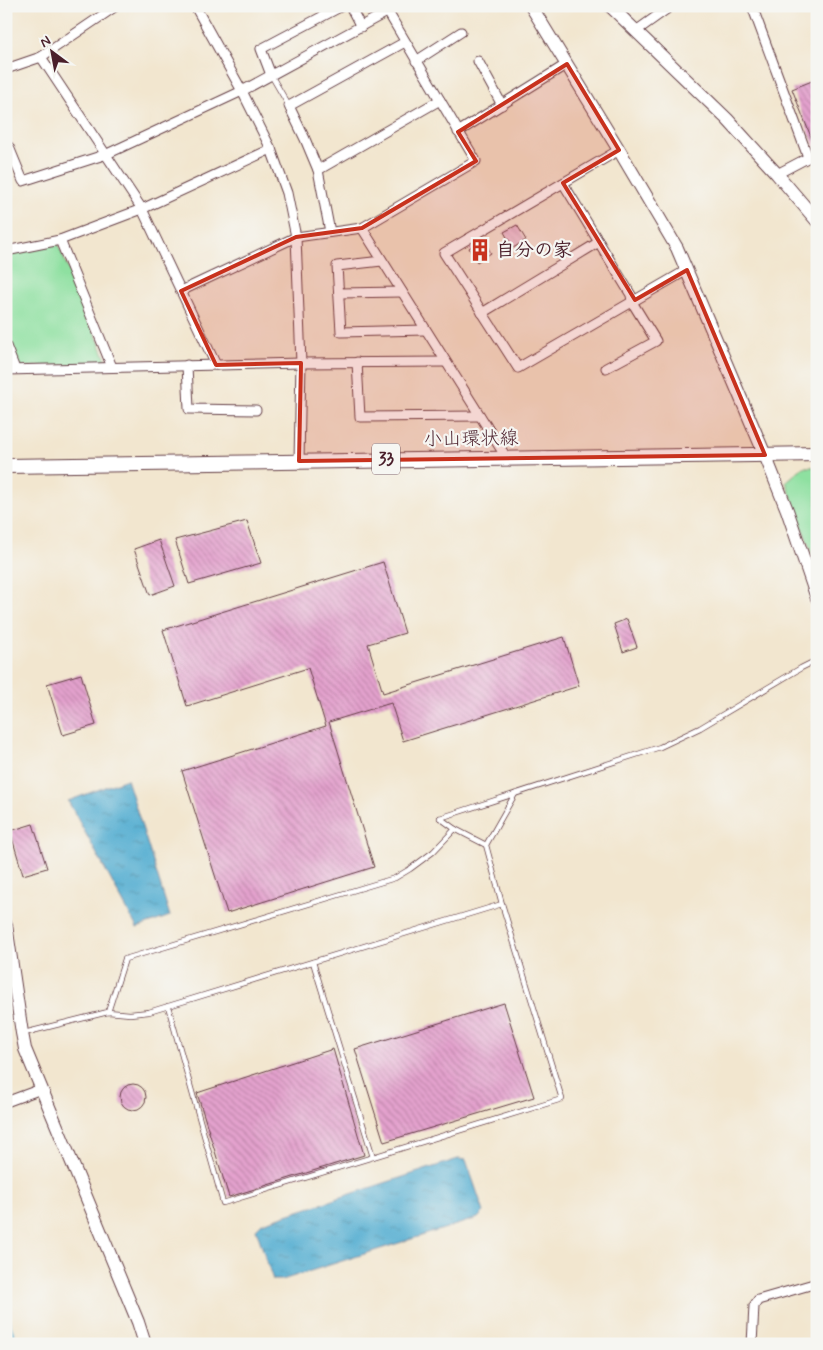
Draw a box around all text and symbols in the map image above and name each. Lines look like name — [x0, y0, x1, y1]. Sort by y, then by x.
north arrow — [28, 28, 78, 78]
text: N — [37, 32, 54, 52]
building icon: 自分の家 — [467, 237, 493, 263]
place label: 自分の家 — [496, 238, 572, 263]
street label: 小山環状線 — [423, 426, 519, 452]
road number: 33 — [372, 444, 400, 474]

